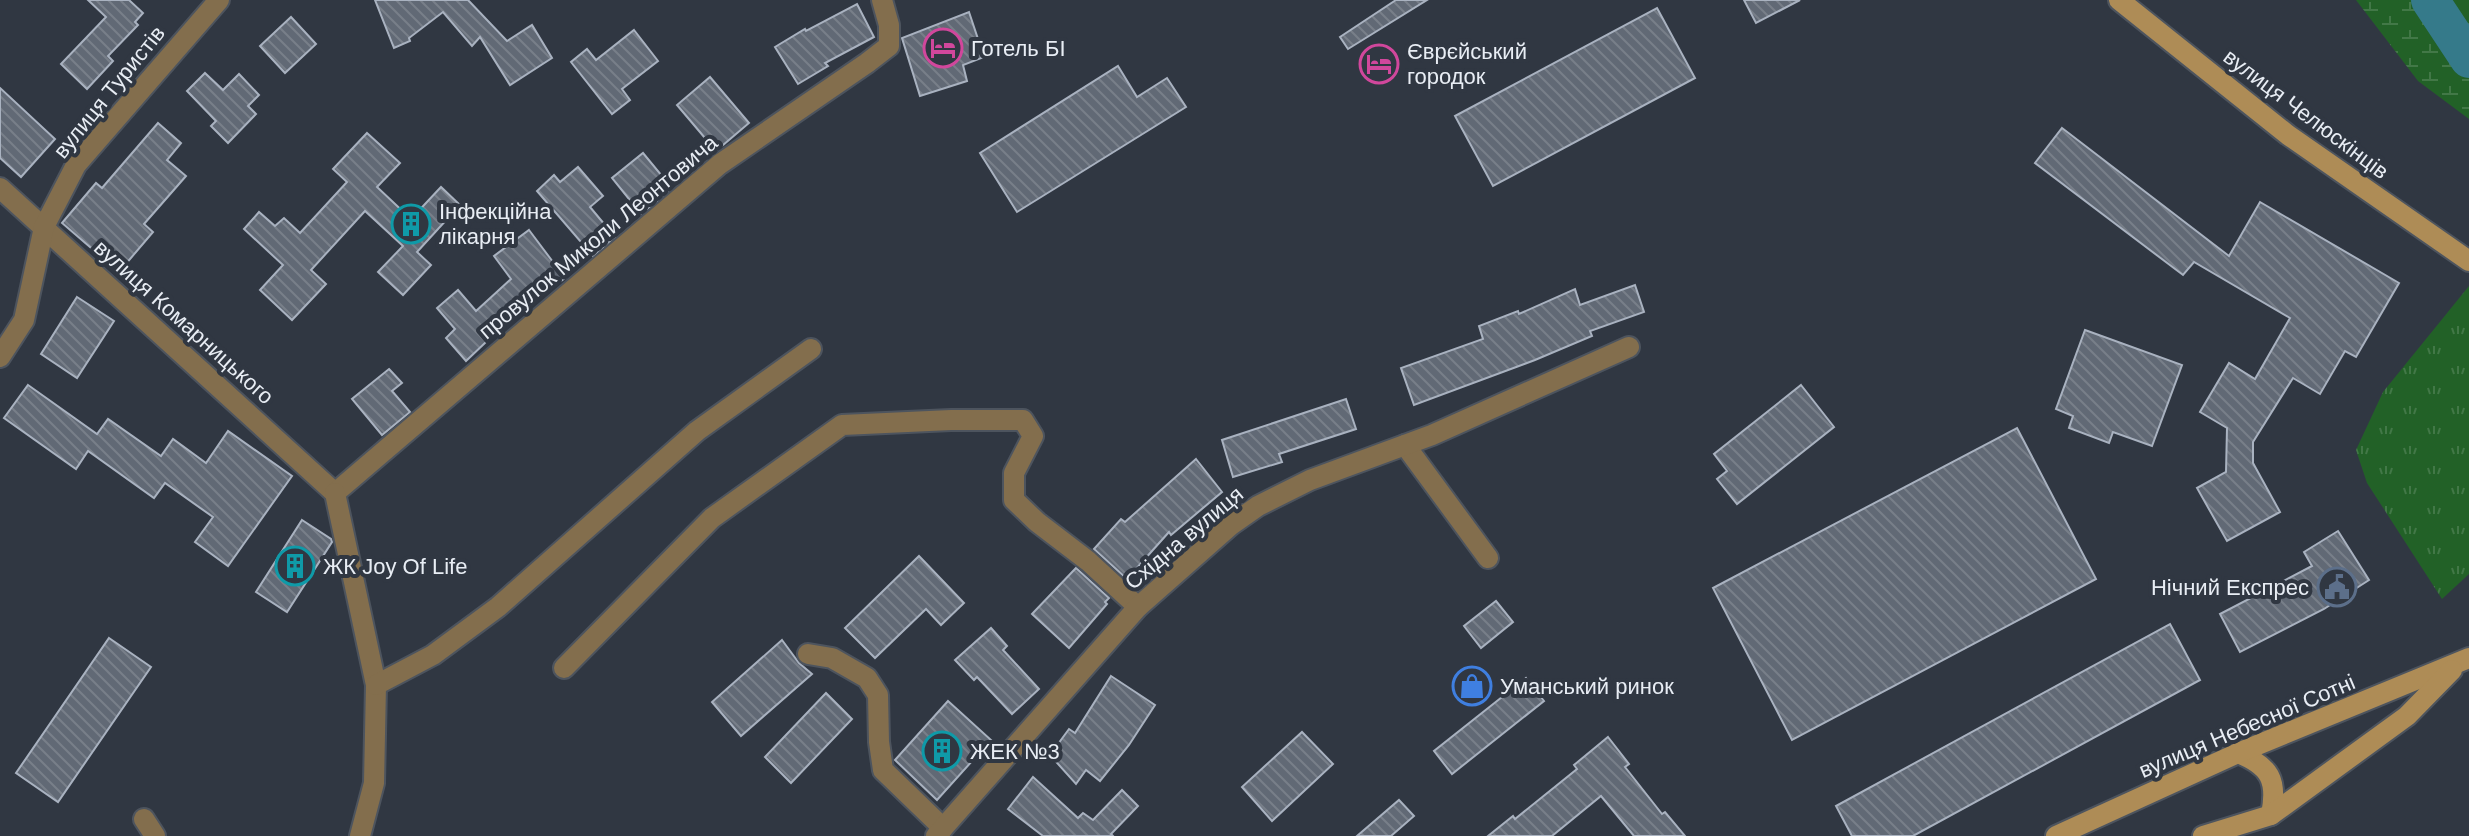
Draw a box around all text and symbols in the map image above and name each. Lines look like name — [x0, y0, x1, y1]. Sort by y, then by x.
street label: вулиця Туристів — [48, 21, 170, 163]
hotel icon: Готель БІ — [922, 27, 964, 69]
place label: Готель БІ — [971, 36, 1066, 61]
place label: Єврєйський городок — [1407, 39, 1527, 89]
hotel icon: Єврєйський городок — [1358, 43, 1400, 85]
street label: вулиця Челюскінців — [2219, 44, 2393, 184]
street label: провулок Миколи Леонтовича — [474, 129, 723, 344]
place label: Інфекційна лікарня — [439, 199, 552, 249]
building icon: Інфекційна лікарня — [390, 203, 432, 245]
street label: вулиця Комарницького — [89, 235, 279, 409]
street label: Східна вулиця — [1120, 481, 1248, 595]
building icon: ЖК Joy Of Life — [274, 545, 316, 587]
place label: ЖК Joy Of Life — [323, 554, 467, 579]
public building icon: Нічний Експрес — [2316, 566, 2358, 608]
place label: Нічний Експрес — [2151, 575, 2309, 600]
shop icon: Уманський ринок — [1451, 665, 1493, 707]
street label: вулиця Небесної Сотні — [2135, 669, 2359, 783]
place label: Уманський ринок — [1500, 674, 1674, 699]
building icon: ЖЕК №3 — [921, 730, 963, 772]
place label: ЖЕК №3 — [970, 739, 1060, 764]

